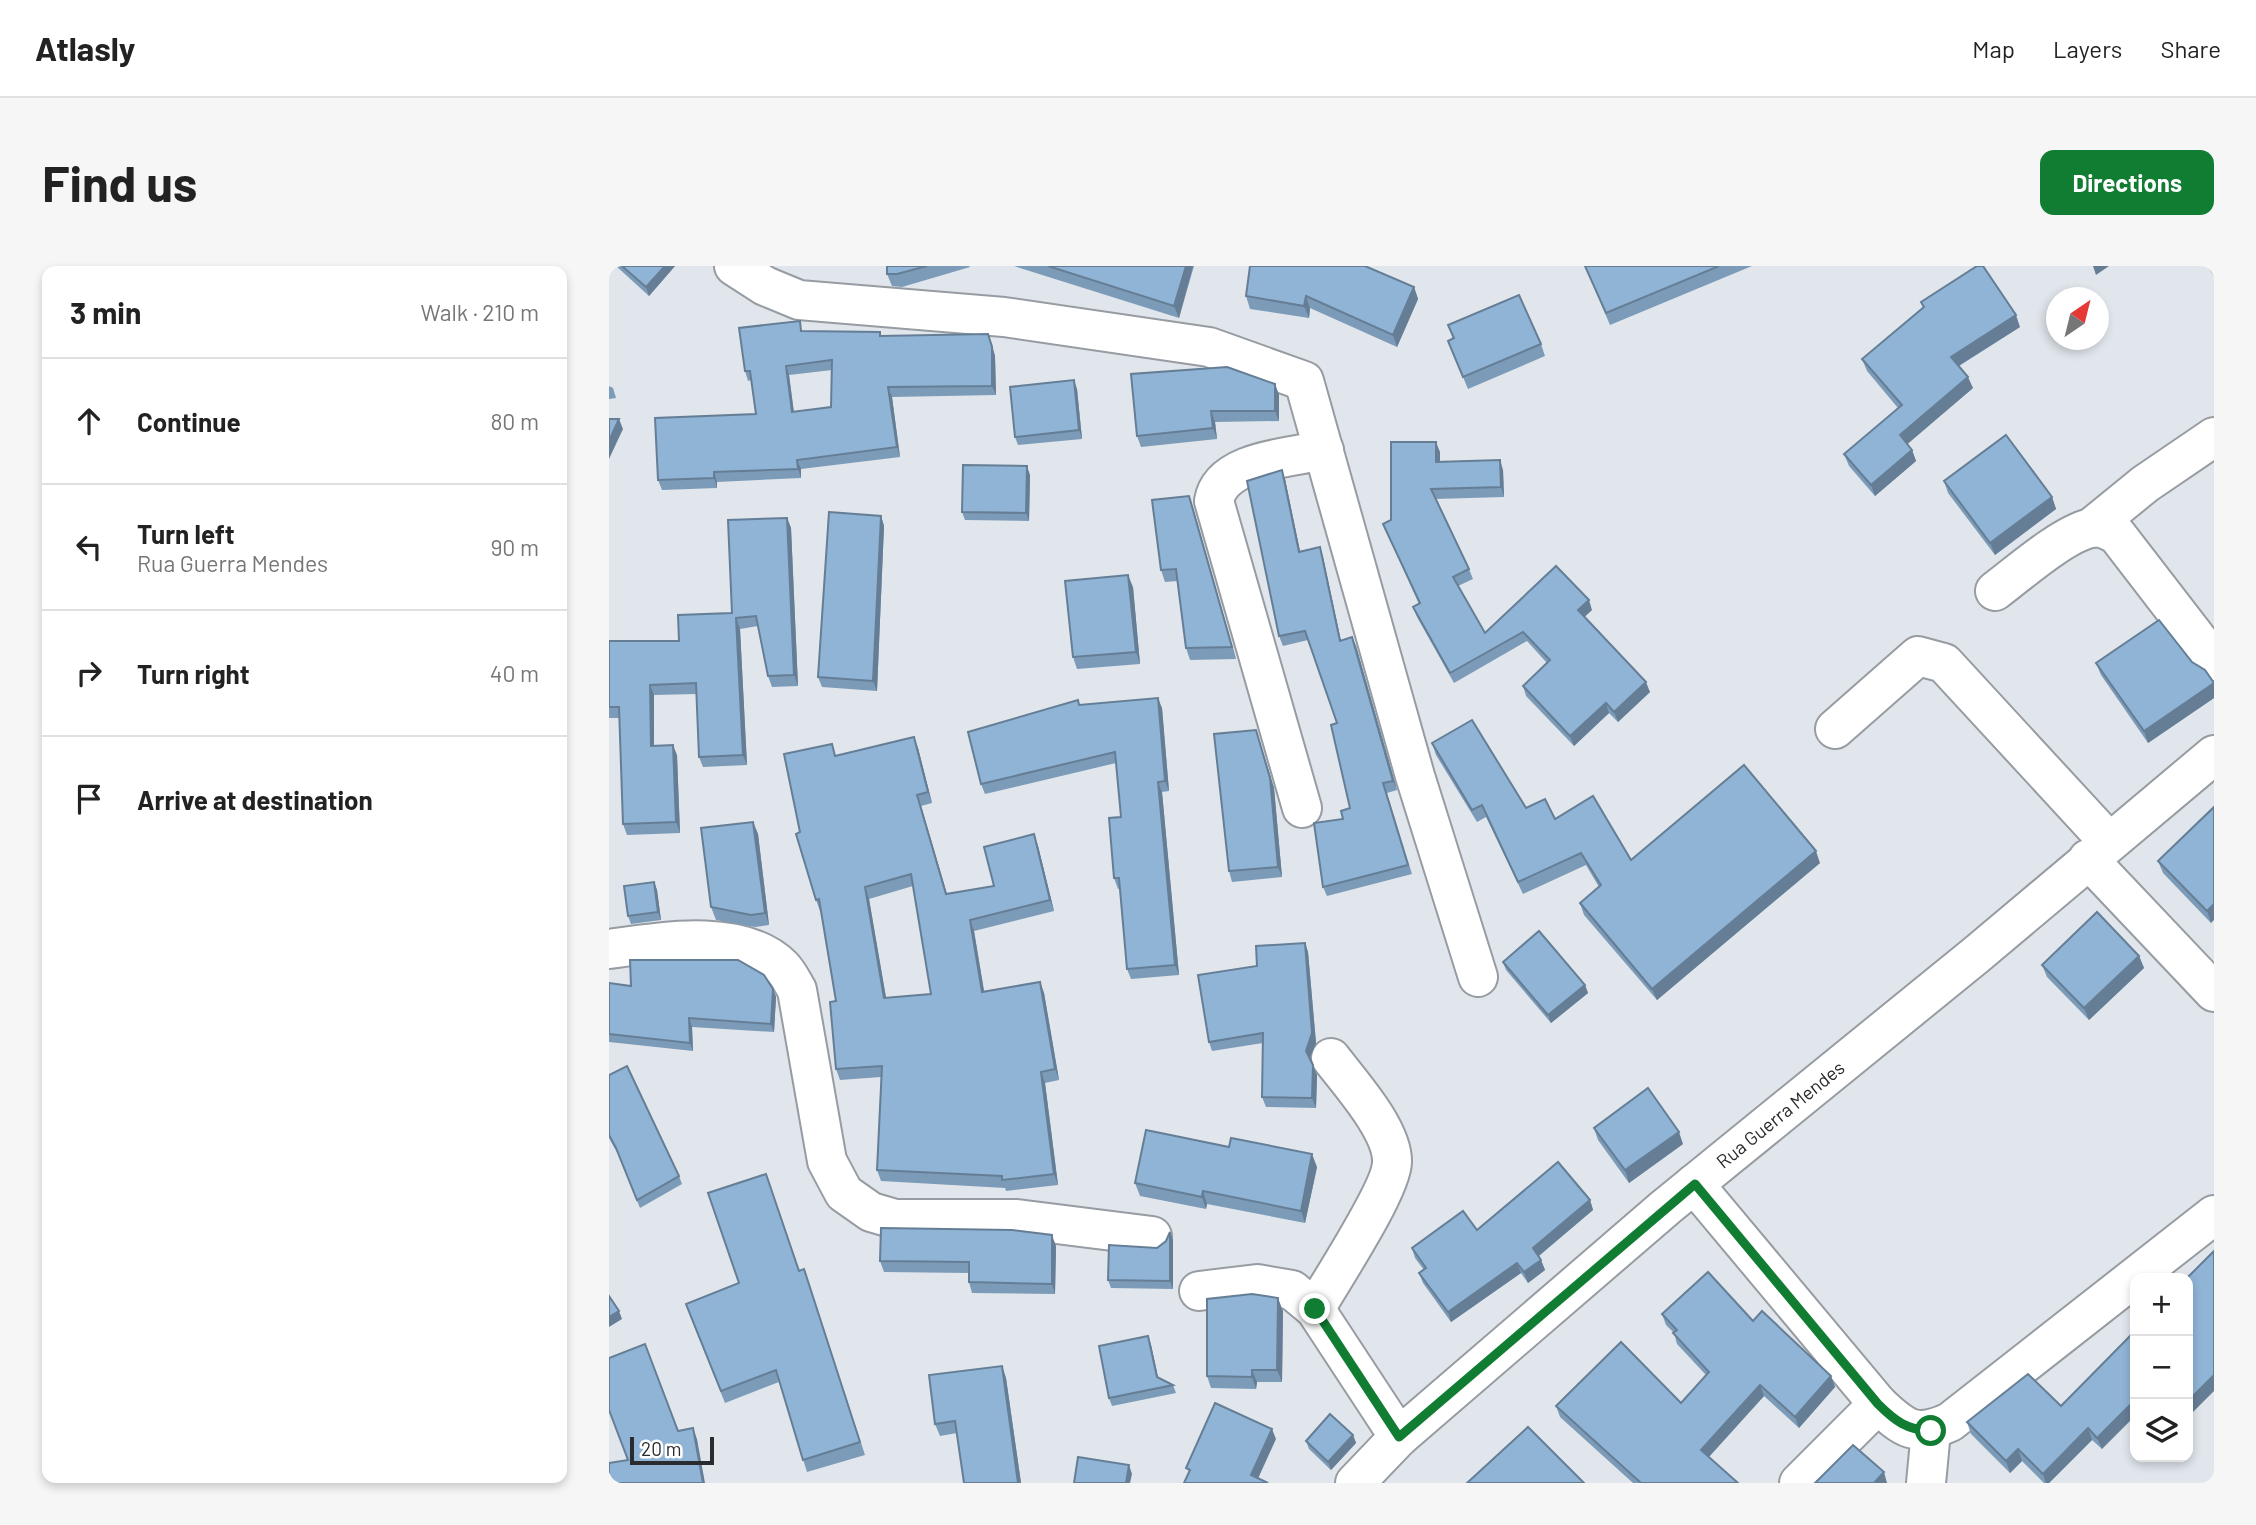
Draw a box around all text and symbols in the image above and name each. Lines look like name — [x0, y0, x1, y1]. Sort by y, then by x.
text: Atlasly — [35, 28, 135, 68]
text: Map — [1972, 34, 2015, 63]
text: Layers — [2053, 34, 2122, 63]
text: Share — [2160, 34, 2221, 63]
button: Directions — [2040, 150, 2214, 215]
text: Find us — [42, 153, 197, 212]
north arrow — [2046, 287, 2109, 350]
text: 3 min — [70, 294, 141, 330]
text: Walk · 210 m — [421, 298, 539, 326]
icon: ahead — [70, 402, 108, 440]
text: Continue — [137, 406, 241, 437]
text: 80 m — [490, 407, 539, 435]
text: Turn left — [137, 518, 235, 549]
icon: left — [70, 528, 108, 566]
text: 90 m — [490, 533, 539, 561]
text: Rua Guerra Mendes — [137, 549, 328, 577]
icon: right — [70, 654, 108, 692]
text: Turn right — [137, 658, 250, 689]
text: 40 m — [490, 659, 539, 687]
icon: arrive — [70, 780, 108, 818]
text: Arrive at destination — [137, 784, 373, 815]
street label: Rua Guerra Mendes — [1711, 1055, 1849, 1173]
map controls — [2130, 1273, 2193, 1462]
button: + — [2130, 1273, 2193, 1336]
route end — [1299, 1293, 1330, 1324]
button: − — [2130, 1336, 2193, 1399]
button: layers — [2130, 1399, 2193, 1462]
route start — [1915, 1415, 1946, 1446]
scale bar — [630, 1434, 714, 1466]
text: 20 m — [641, 1437, 681, 1460]

